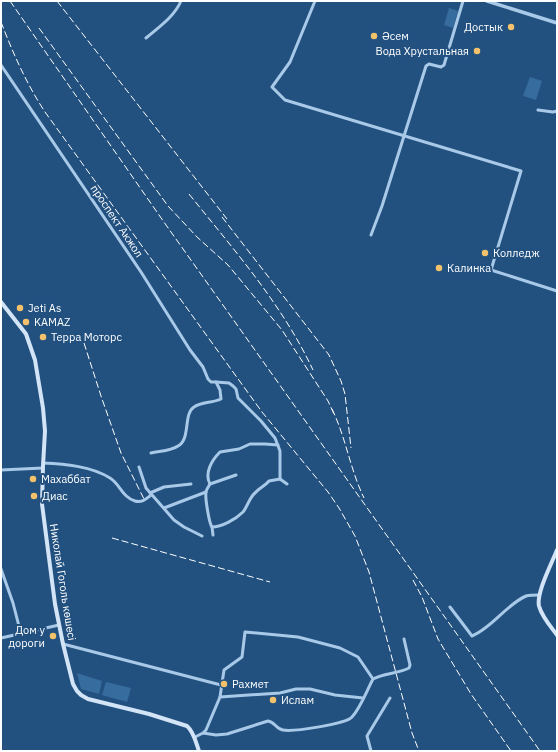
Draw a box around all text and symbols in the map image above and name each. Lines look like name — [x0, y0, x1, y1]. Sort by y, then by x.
place label: Достык — [464, 20, 503, 34]
marker: Достык — [506, 22, 516, 32]
place label: Әсем — [382, 29, 409, 43]
marker: Әсем — [369, 31, 379, 41]
place label: Вода Хрустальная — [375, 44, 469, 58]
marker: Вода Хрустальная — [472, 46, 482, 56]
street label: проспект Акжол — [88, 182, 146, 260]
place label: Колледж — [493, 246, 540, 260]
marker: Колледж — [480, 248, 490, 258]
place label: Калинка — [447, 261, 491, 275]
marker: Калинка — [434, 263, 444, 273]
place label: Jeti As — [28, 301, 61, 315]
marker: Jeti As — [15, 303, 25, 313]
place label: KAMAZ — [34, 315, 70, 329]
marker: KAMAZ — [21, 317, 31, 327]
place label: Терра Моторс — [51, 330, 122, 344]
marker: Терра Моторс — [38, 332, 48, 342]
place label: Махаббат — [41, 472, 91, 486]
marker: Махаббат — [28, 474, 38, 484]
place label: Диас — [42, 489, 68, 503]
marker: Диас — [29, 491, 39, 501]
street label: Николай Гоголь көшесі — [47, 522, 79, 642]
place label: Дом у дороги — [8, 623, 45, 650]
marker: Дом у дороги — [48, 631, 58, 641]
place label: Рахмет — [232, 677, 269, 691]
marker: Рахмет — [219, 679, 229, 689]
place label: Ислам — [281, 693, 314, 707]
marker: Ислам — [268, 695, 278, 705]

